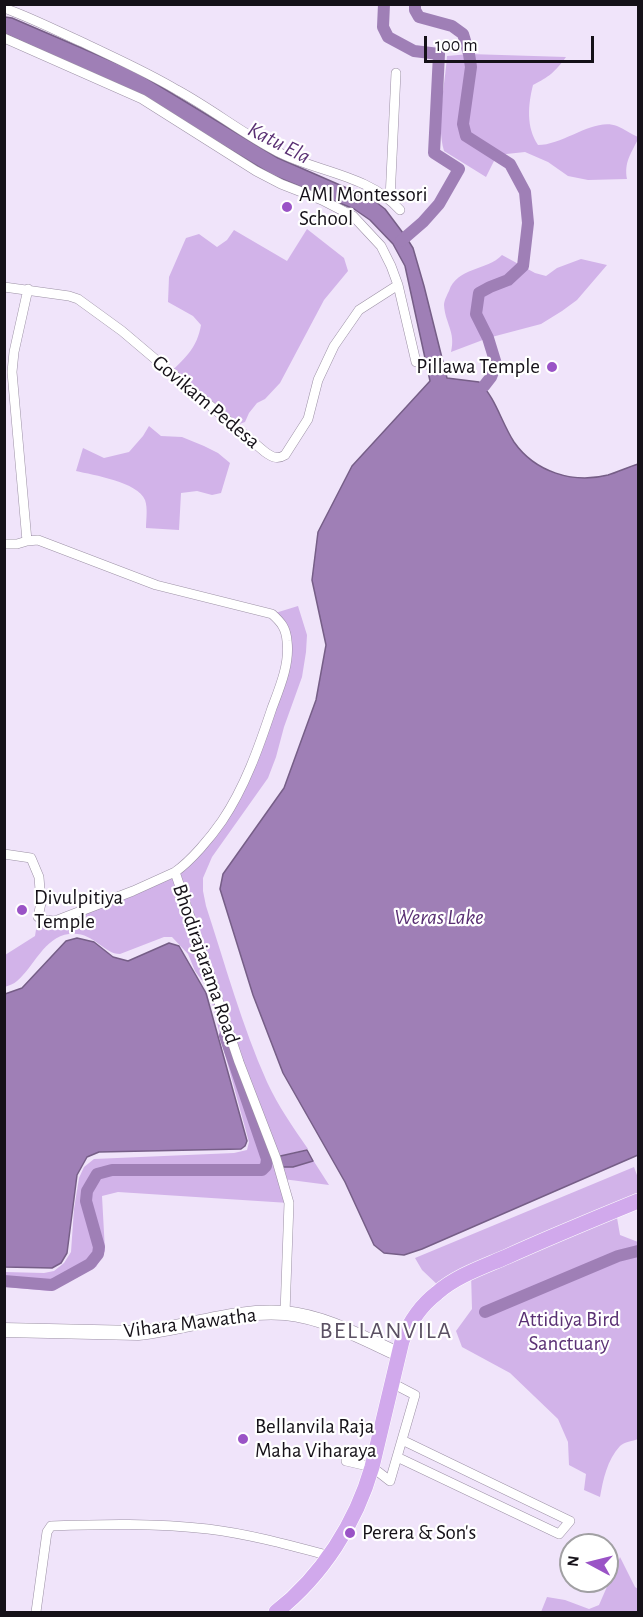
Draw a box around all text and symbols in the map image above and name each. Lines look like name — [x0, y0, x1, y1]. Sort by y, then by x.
scale bar — [427, 24, 596, 62]
text: 100 m — [435, 37, 478, 55]
water label: Katu Ela — [243, 116, 315, 170]
place label: AMI Montessori School — [299, 182, 427, 232]
marker: AMI Montessori School — [280, 200, 294, 214]
street label: Govikam Pedesa — [147, 350, 265, 454]
place label: Pillawa Temple — [416, 354, 540, 380]
marker: Pillawa Temple — [545, 360, 559, 374]
street label: Bhodirajarama Road — [167, 881, 245, 1047]
place label: Divulpitiya Temple — [34, 885, 123, 935]
marker: Divulpitiya Temple — [15, 903, 29, 917]
water label: Weras Lake — [394, 904, 484, 930]
street label: Vihara Mawatha — [122, 1302, 258, 1344]
park label: Attidiya Bird Sanctuary — [518, 1307, 620, 1357]
district label: BELLANVILA — [319, 1317, 453, 1345]
place label: Bellanvila Raja Maha Viharaya — [255, 1414, 377, 1464]
marker: Bellanvila Raja Maha Viharaya — [236, 1432, 250, 1446]
place label: Perera & Son's — [362, 1520, 476, 1546]
marker: Perera & Son's — [343, 1526, 357, 1540]
north arrow — [559, 1533, 619, 1593]
text: N — [565, 1555, 582, 1568]

